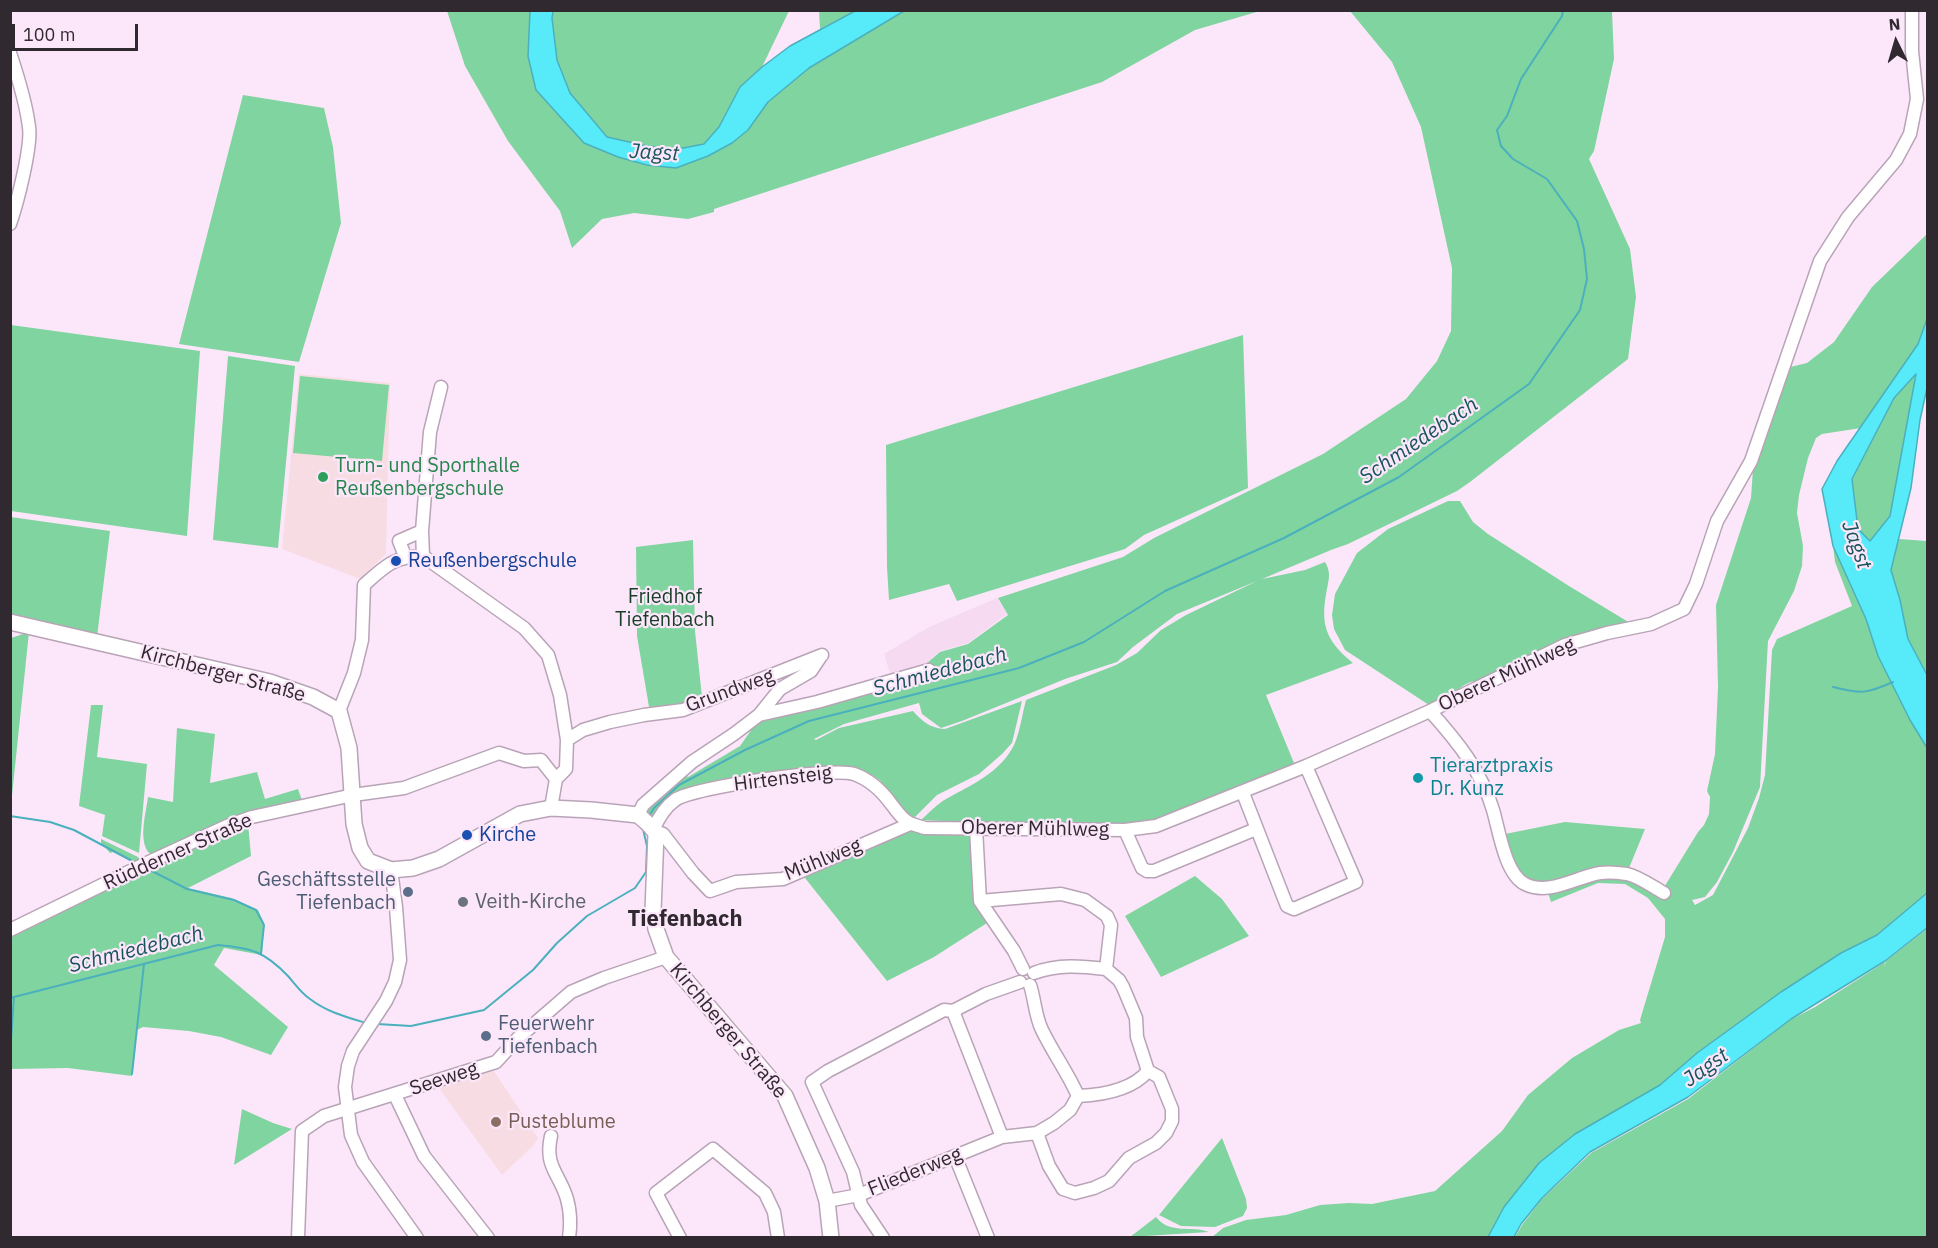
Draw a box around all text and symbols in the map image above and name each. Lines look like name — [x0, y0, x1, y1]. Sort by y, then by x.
scale bar — [15, 12, 141, 50]
north arrow — [1866, 12, 1926, 72]
text: N — [1888, 14, 1901, 35]
text: 100 m — [23, 23, 75, 46]
water label: Jagst — [629, 139, 679, 167]
water label: Schmiedebach — [1355, 392, 1483, 490]
place label: Turn- und Sporthalle Reußenbergschule — [335, 454, 520, 501]
marker: Turn- und Sporthalle Reußenbergschule — [316, 470, 330, 484]
water label: Jagst — [1836, 517, 1876, 573]
place label: Reußenbergschule — [408, 549, 577, 573]
marker: Reußenbergschule — [389, 554, 403, 568]
park label: Friedhof Tiefenbach — [615, 585, 715, 632]
street label: Oberer Mühlweg — [1435, 633, 1579, 717]
street label: Kirchberger Straße — [138, 640, 308, 708]
water label: Schmiedebach — [870, 642, 1010, 702]
street label: Grundweg — [683, 664, 777, 718]
place label: Tierarztpraxis Dr. Kunz — [1430, 754, 1553, 801]
street label: Hirtensteig — [732, 761, 834, 797]
marker: Tierarztpraxis Dr. Kunz — [1411, 771, 1425, 785]
street label: Rüdderner Straße — [100, 808, 256, 896]
street label: Oberer Mühlweg — [961, 816, 1109, 842]
place label: Kirche — [479, 823, 536, 847]
marker: Kirche — [460, 828, 474, 842]
street label: Mühlweg — [781, 834, 865, 886]
place label: Geschäftsstelle Tiefenbach — [257, 868, 396, 915]
marker: Geschäftsstelle Tiefenbach — [401, 885, 415, 899]
place label: Veith-Kirche — [475, 890, 586, 914]
marker: Veith-Kirche — [456, 895, 470, 909]
district label: Tiefenbach — [627, 907, 743, 933]
water label: Schmiedebach — [66, 921, 206, 979]
street label: Kirchberger Straße — [664, 958, 792, 1104]
place label: Feuerwehr Tiefenbach — [498, 1012, 598, 1059]
marker: Feuerwehr Tiefenbach — [479, 1029, 493, 1043]
water label: Jagst — [1678, 1043, 1734, 1093]
street label: Seeweg — [407, 1057, 481, 1101]
place label: Pusteblume — [508, 1110, 616, 1134]
marker: Pusteblume — [489, 1115, 503, 1129]
street label: Fliederweg — [864, 1142, 966, 1202]

